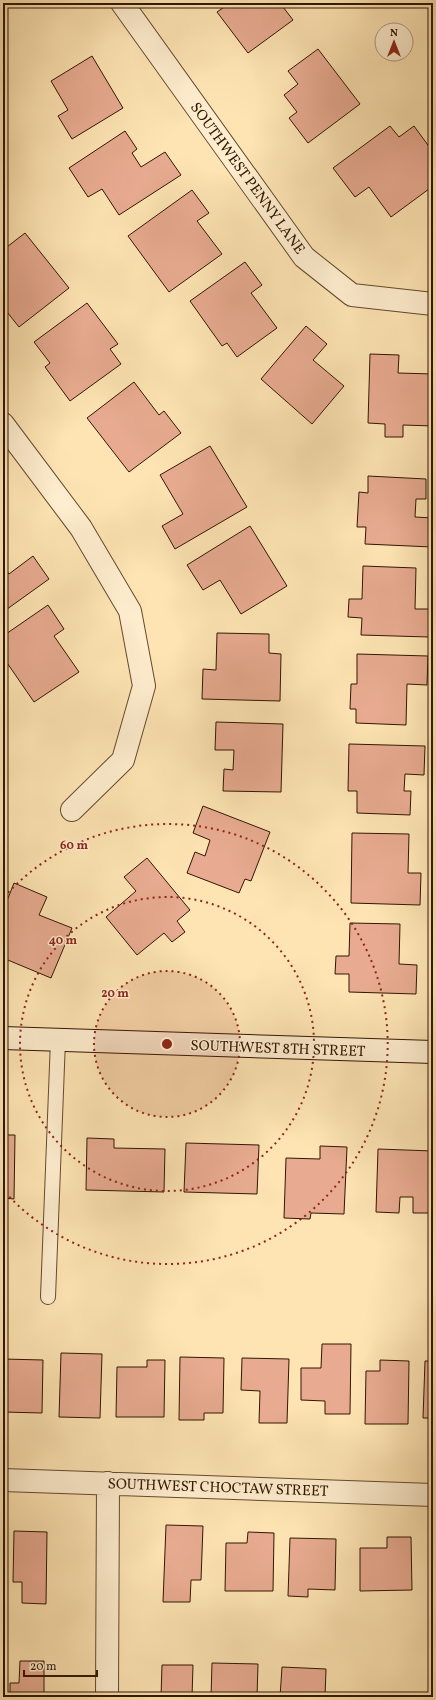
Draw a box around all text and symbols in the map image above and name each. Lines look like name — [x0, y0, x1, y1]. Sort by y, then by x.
north arrow — [374, 22, 414, 62]
text: N — [390, 26, 398, 41]
street label: SOUTHWEST PENNY LANE — [184, 99, 309, 259]
text: 60 m — [60, 838, 88, 854]
text: 40 m — [49, 933, 78, 949]
text: 20 m — [101, 986, 129, 1002]
street label: SOUTHWEST 8TH STREET — [190, 1036, 366, 1063]
centre of rings — [160, 1037, 174, 1051]
street label: SOUTHWEST CHOCTAW STREET — [107, 1474, 329, 1503]
scale bar — [24, 1652, 97, 1678]
text: 20 m — [30, 1659, 57, 1675]

